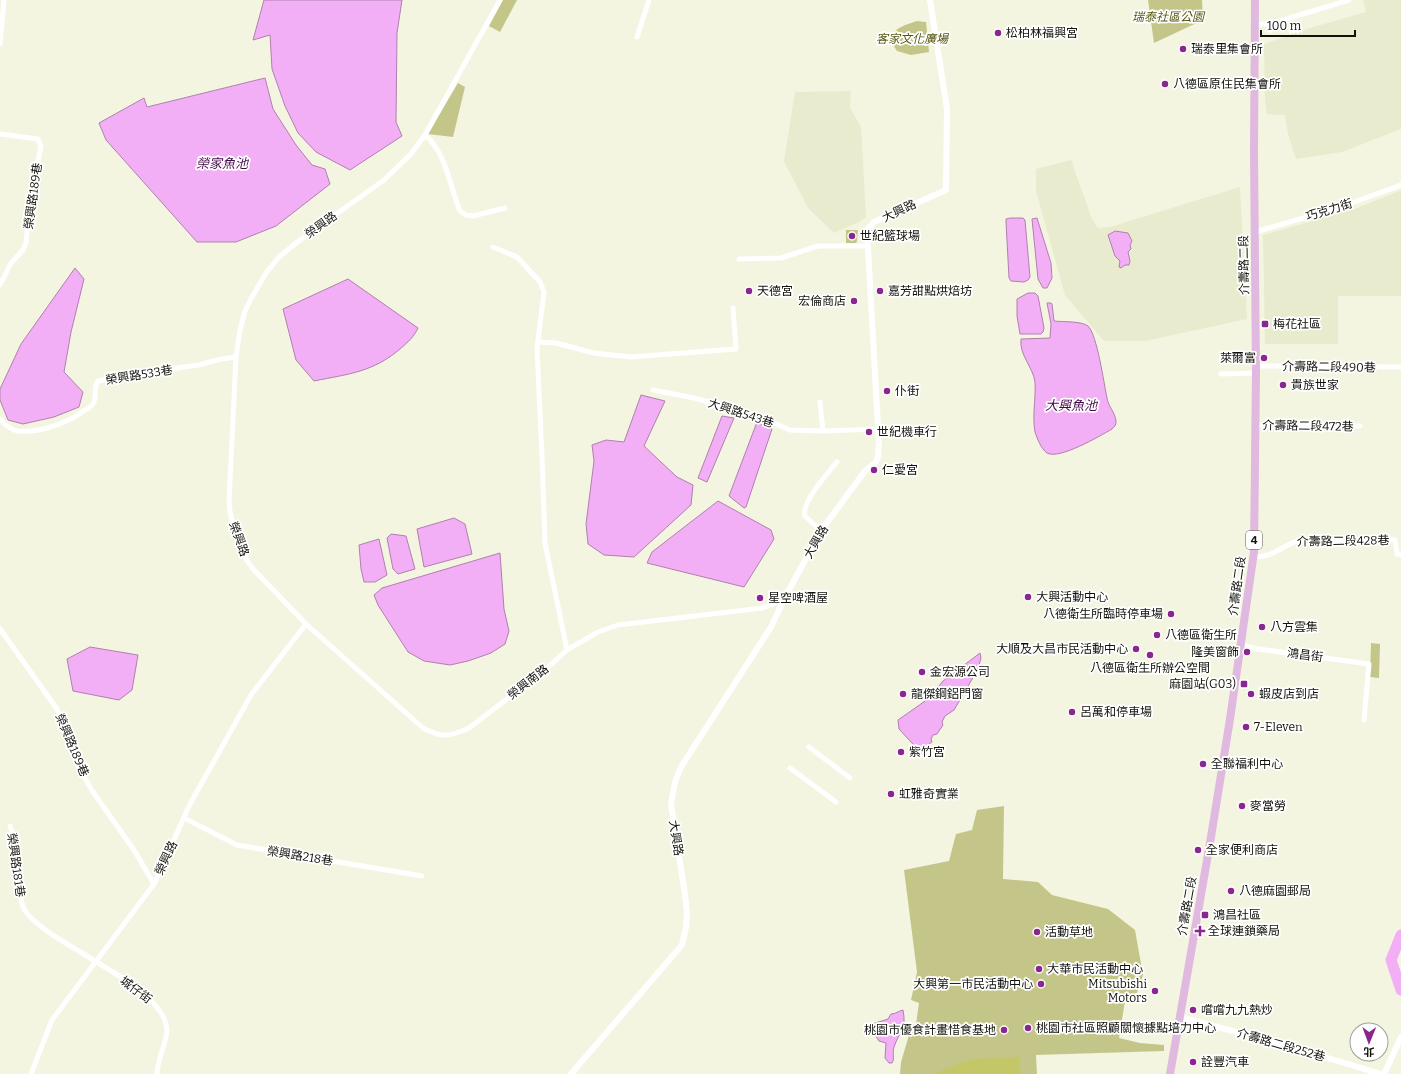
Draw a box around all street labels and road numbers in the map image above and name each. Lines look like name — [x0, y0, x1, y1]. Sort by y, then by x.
street label: 榮興路189巷 — [21, 162, 45, 230]
street label: 巧克力街 — [1304, 196, 1354, 224]
street label: 大興路 — [880, 197, 918, 225]
street label: 榮興路 — [302, 209, 340, 241]
street label: 介壽路二段 — [1236, 235, 1252, 295]
street label: 介壽路二段490巷 — [1282, 359, 1376, 375]
street label: 榮興路533巷 — [105, 363, 173, 387]
street label: 大興路543巷 — [706, 396, 776, 430]
street label: 介壽路二段472巷 — [1262, 418, 1354, 434]
street label: 榮興路 — [226, 520, 252, 558]
street label: 大興路 — [801, 523, 831, 561]
road number: 4 — [1246, 531, 1262, 549]
street label: 介壽路二段428巷 — [1297, 533, 1389, 549]
street label: 介壽路二段 — [1226, 555, 1248, 617]
street label: 鴻昌街 — [1286, 646, 1324, 664]
street label: 榮興南路 — [505, 662, 551, 702]
street label: 榮興路189巷 — [52, 711, 92, 779]
street label: 大興路 — [666, 819, 686, 857]
street label: 榮興路181巷 — [5, 832, 27, 898]
street label: 榮興路 — [152, 839, 180, 877]
street label: 榮興路218巷 — [266, 844, 334, 868]
street label: 介壽路二段 — [1175, 875, 1199, 937]
street label: 城仔街 — [117, 974, 155, 1006]
street label: 介壽路二段252巷 — [1235, 1026, 1327, 1064]

